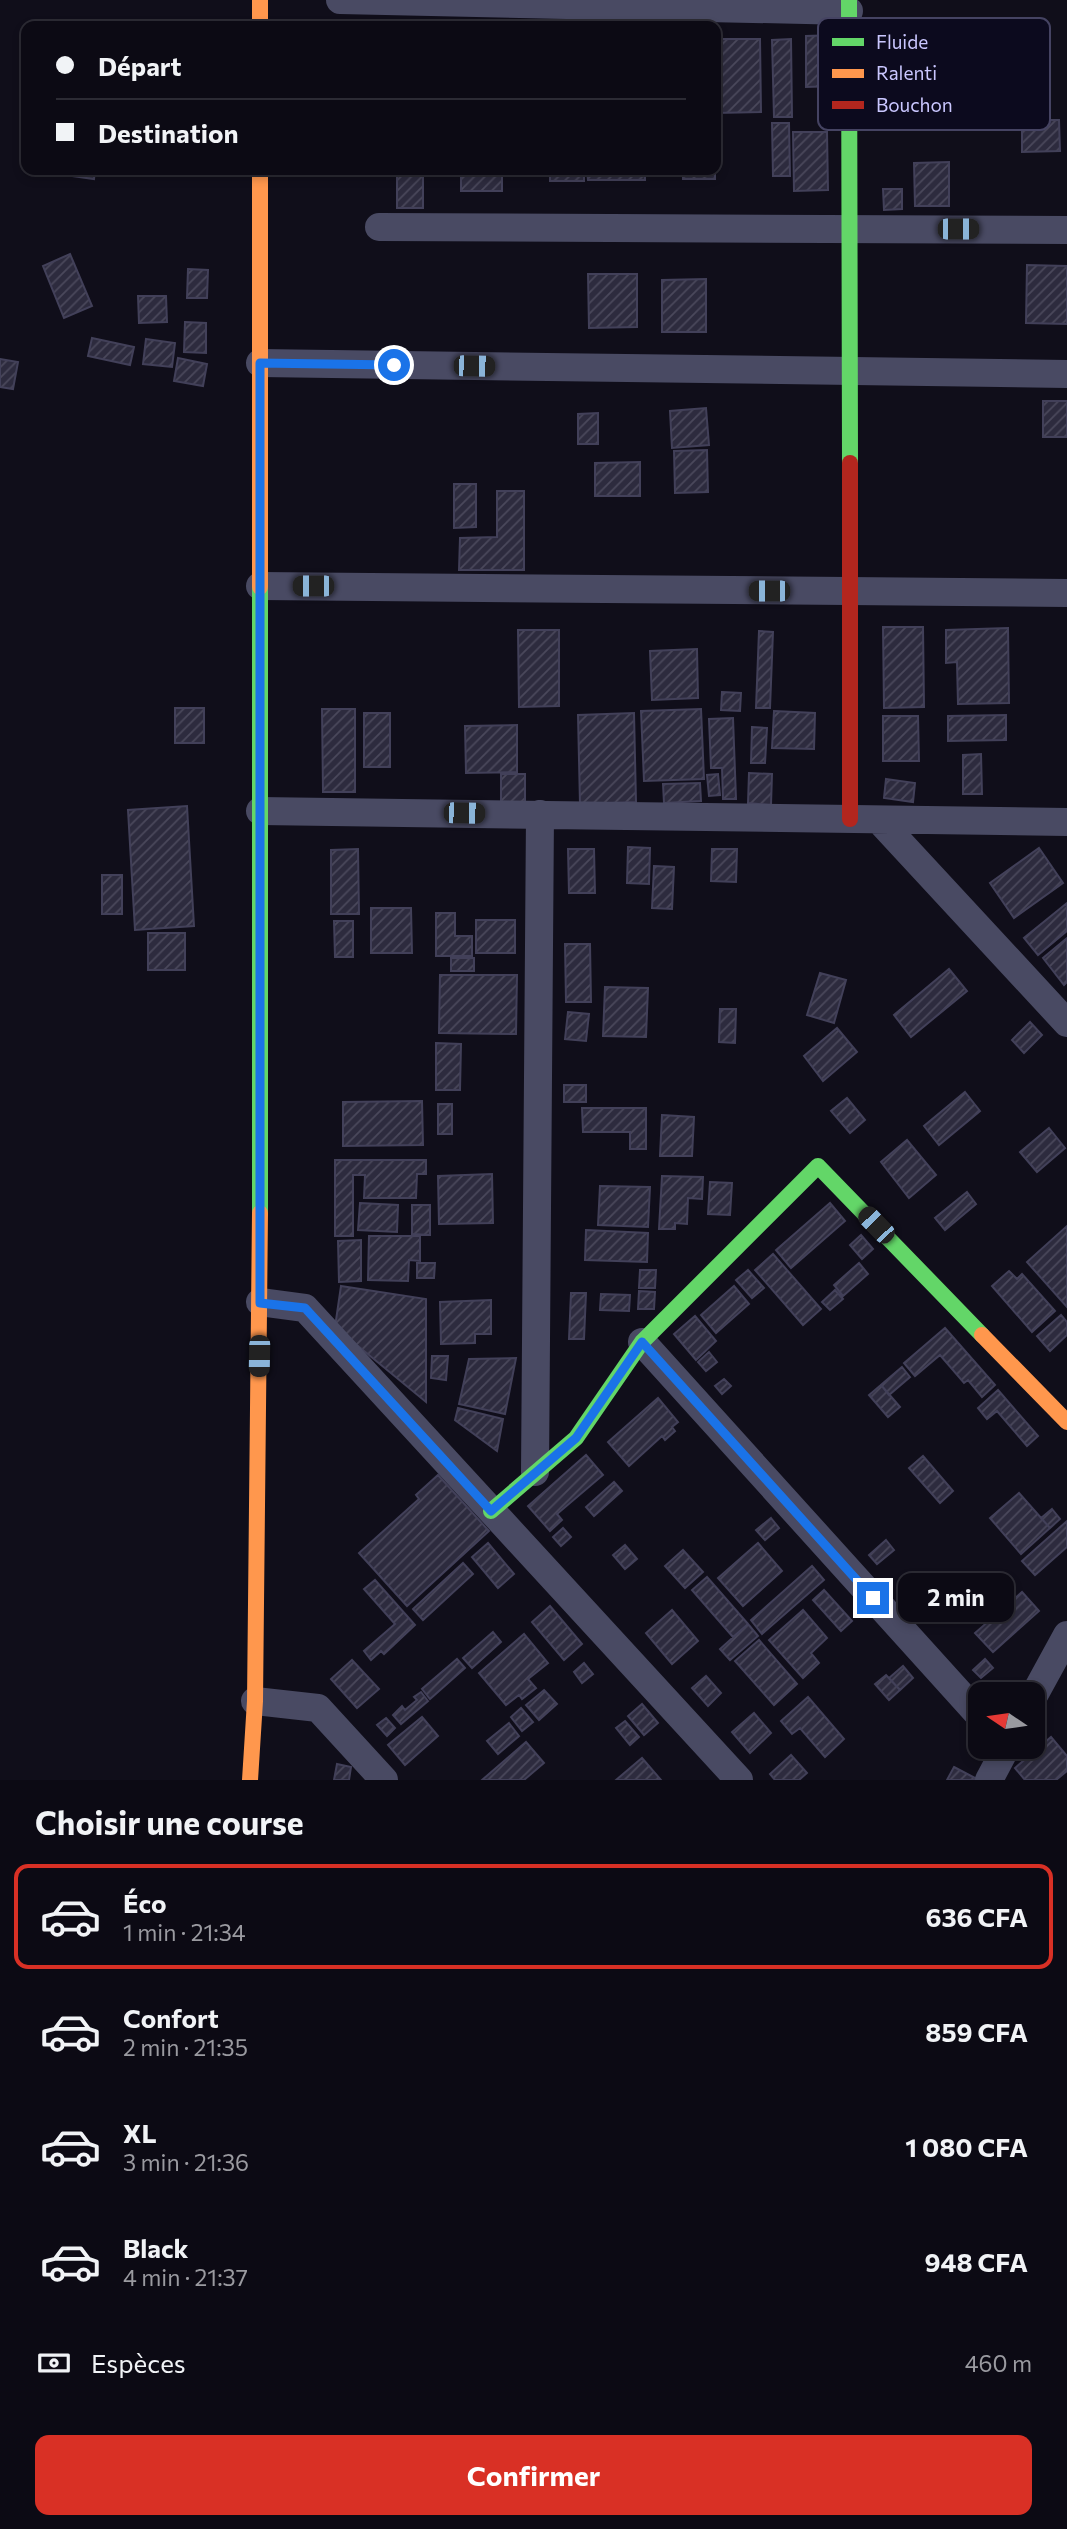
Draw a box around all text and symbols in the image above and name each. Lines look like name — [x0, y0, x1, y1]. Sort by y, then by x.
legend — [818, 18, 1050, 130]
text: Fluide — [876, 30, 928, 53]
text: Départ — [98, 50, 182, 81]
text: Ralenti — [876, 61, 937, 84]
text: Bouchon — [876, 93, 953, 116]
text: Destination — [98, 117, 239, 148]
car — [938, 219, 980, 240]
route start — [378, 349, 410, 381]
car — [453, 355, 496, 377]
car — [293, 576, 335, 597]
car — [749, 581, 791, 602]
car — [443, 802, 486, 824]
car — [854, 1203, 899, 1247]
car — [249, 1335, 270, 1377]
callout: 2 min — [898, 1574, 1013, 1622]
route end — [857, 1582, 889, 1614]
text: 2 min — [927, 1583, 985, 1611]
north arrow — [968, 1682, 1045, 1759]
map controls — [968, 1682, 1045, 1759]
text: Choisir une course — [35, 1802, 304, 1842]
icon: car — [39, 1885, 102, 1948]
text: Éco — [123, 1887, 167, 1918]
text: 636 CFA — [926, 1901, 1028, 1932]
text: 1 min · 21:34 — [123, 1918, 246, 1946]
icon: car — [39, 2000, 102, 2063]
text: Confort — [123, 2002, 219, 2033]
text: 859 CFA — [925, 2016, 1028, 2047]
text: 2 min · 21:35 — [123, 2033, 248, 2061]
icon: car — [39, 2115, 102, 2178]
text: XL — [123, 2117, 157, 2148]
text: 1 080 CFA — [905, 2131, 1028, 2162]
text: 3 min · 21:36 — [123, 2148, 249, 2176]
icon: car — [39, 2230, 102, 2293]
text: Black — [123, 2232, 189, 2263]
text: 948 CFA — [925, 2246, 1028, 2277]
text: 4 min · 21:37 — [123, 2263, 248, 2291]
icon: cash — [35, 2344, 73, 2382]
text: Espèces — [91, 2347, 186, 2378]
text: 460 m — [965, 2349, 1032, 2377]
button: Confirmer — [35, 2435, 1032, 2515]

